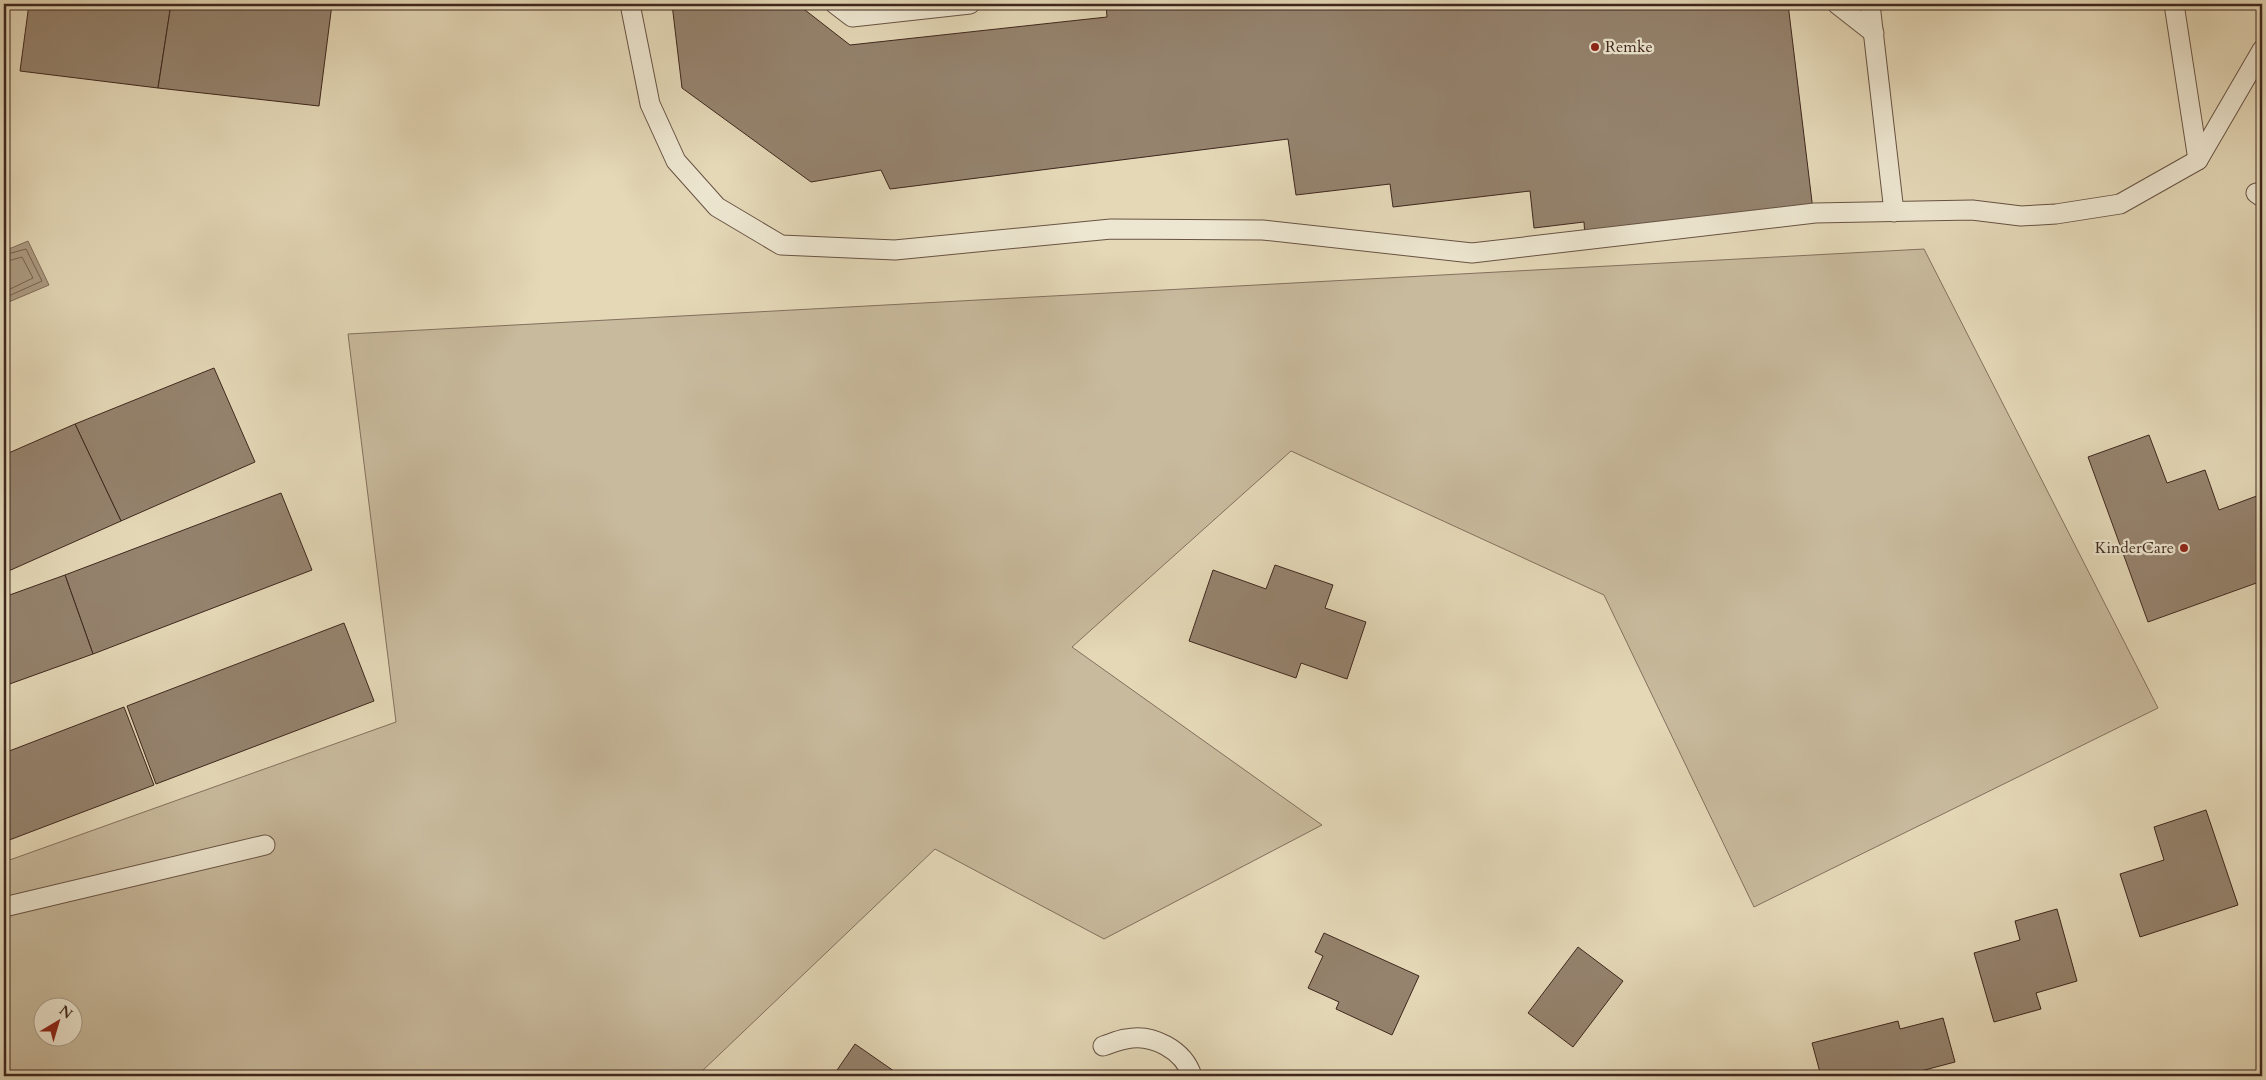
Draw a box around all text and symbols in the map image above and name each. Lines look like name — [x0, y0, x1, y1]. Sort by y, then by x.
place label: Remke — [1605, 36, 1653, 58]
marker: Remke — [1589, 41, 1601, 53]
place label: KinderCare — [2095, 537, 2174, 559]
marker: KinderCare — [2178, 542, 2190, 554]
north arrow — [32, 998, 82, 1048]
text: N — [55, 1001, 76, 1023]

